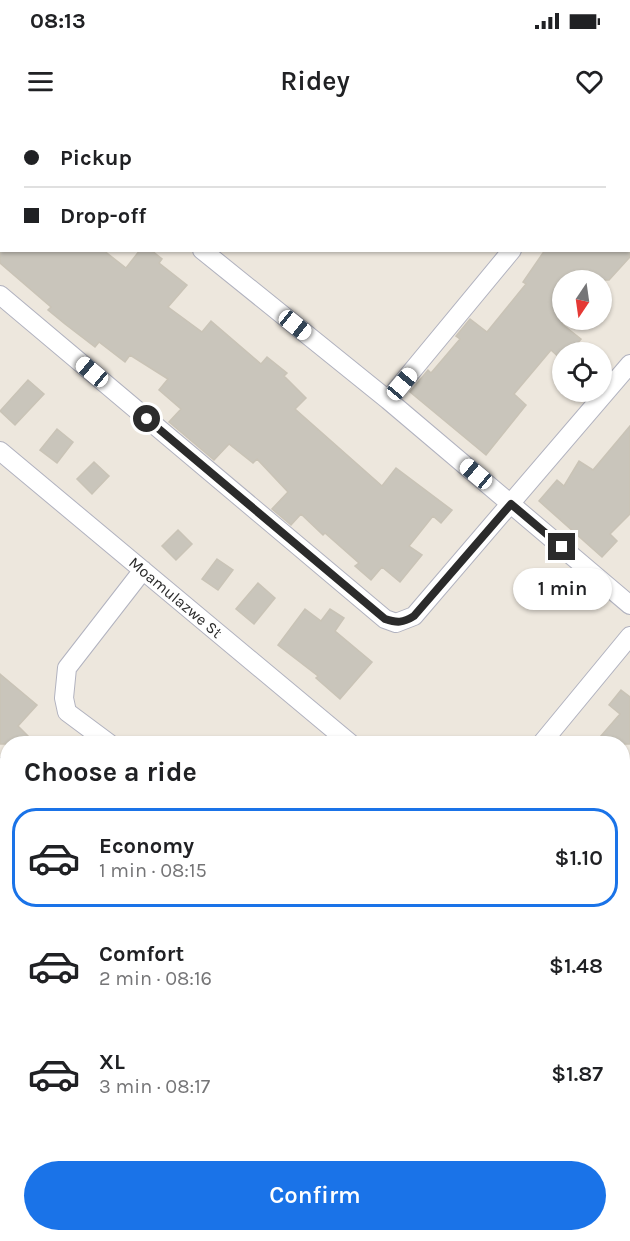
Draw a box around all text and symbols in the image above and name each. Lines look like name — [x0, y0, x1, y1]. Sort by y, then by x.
text: 08:13 — [30, 8, 86, 34]
icon: menu — [24, 65, 57, 98]
text: Ridey — [280, 65, 350, 97]
icon: heart — [573, 65, 606, 98]
text: Pickup — [60, 145, 132, 171]
text: Drop-off — [60, 203, 146, 229]
north arrow — [552, 270, 612, 330]
map controls — [552, 270, 612, 402]
car — [275, 307, 315, 343]
button: locate — [552, 342, 612, 402]
car — [72, 354, 112, 390]
car — [384, 364, 420, 404]
route start — [133, 405, 160, 432]
car — [456, 456, 496, 492]
route end — [548, 533, 575, 560]
street label: Moamulazwe St — [125, 553, 226, 642]
callout: 1 min — [512, 568, 612, 610]
text: 1 min — [538, 577, 587, 600]
text: Choose a ride — [24, 756, 197, 788]
icon: car — [27, 831, 81, 885]
text: Economy — [99, 833, 194, 859]
text: $1.10 — [555, 845, 603, 871]
text: 1 min · 08:15 — [99, 859, 207, 882]
icon: car — [27, 939, 81, 993]
text: Comfort — [99, 941, 184, 967]
text: $1.48 — [549, 953, 603, 979]
text: 2 min · 08:16 — [99, 967, 212, 990]
icon: car — [27, 1047, 81, 1101]
text: XL — [99, 1049, 125, 1075]
text: $1.87 — [551, 1061, 603, 1087]
text: 3 min · 08:17 — [99, 1075, 210, 1098]
button: Confirm — [24, 1161, 606, 1230]

